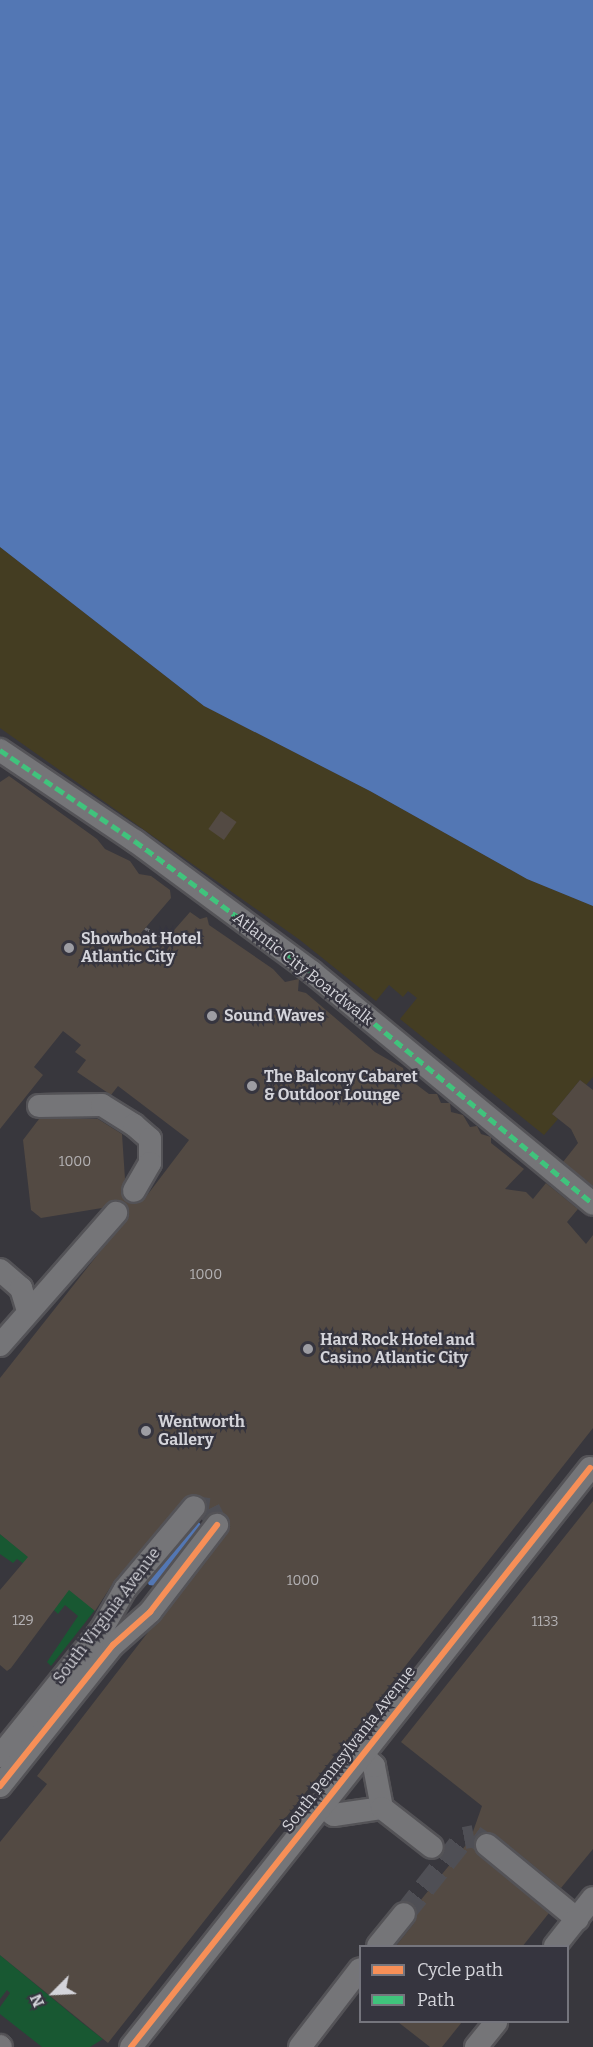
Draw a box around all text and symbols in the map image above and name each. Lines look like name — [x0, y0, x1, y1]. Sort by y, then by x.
street label: Atlantic City Boardwalk — [229, 908, 377, 1030]
place label: Showboat Hotel Atlantic City — [81, 929, 201, 967]
marker: Showboat Hotel Atlantic City — [62, 941, 76, 955]
place label: Sound Waves — [224, 1006, 325, 1026]
marker: Sound Waves — [205, 1009, 219, 1023]
place label: The Balcony Cabaret & Outdoor Lounge — [264, 1067, 418, 1105]
marker: The Balcony Cabaret & Outdoor Lounge — [245, 1079, 259, 1093]
house number: 1000 — [59, 1154, 91, 1170]
house number: 1000 — [190, 1267, 222, 1283]
place label: Hard Rock Hotel and Casino Atlantic City — [320, 1330, 475, 1368]
marker: Hard Rock Hotel and Casino Atlantic City — [301, 1342, 315, 1356]
place label: Wentworth Gallery — [158, 1412, 245, 1450]
marker: Wentworth Gallery — [139, 1424, 153, 1438]
street label: South Virginia Avenue — [50, 1544, 164, 1688]
house number: 1000 — [287, 1573, 319, 1589]
house number: 129 — [12, 1613, 34, 1629]
house number: 1133 — [531, 1614, 559, 1630]
street label: South Pennsylvania Avenue — [278, 1662, 420, 1836]
legend — [359, 1945, 569, 2023]
text: Cycle path — [417, 1959, 503, 1981]
north arrow — [24, 1963, 84, 2023]
text: Path — [417, 1989, 455, 2011]
text: N — [26, 1991, 48, 2010]

